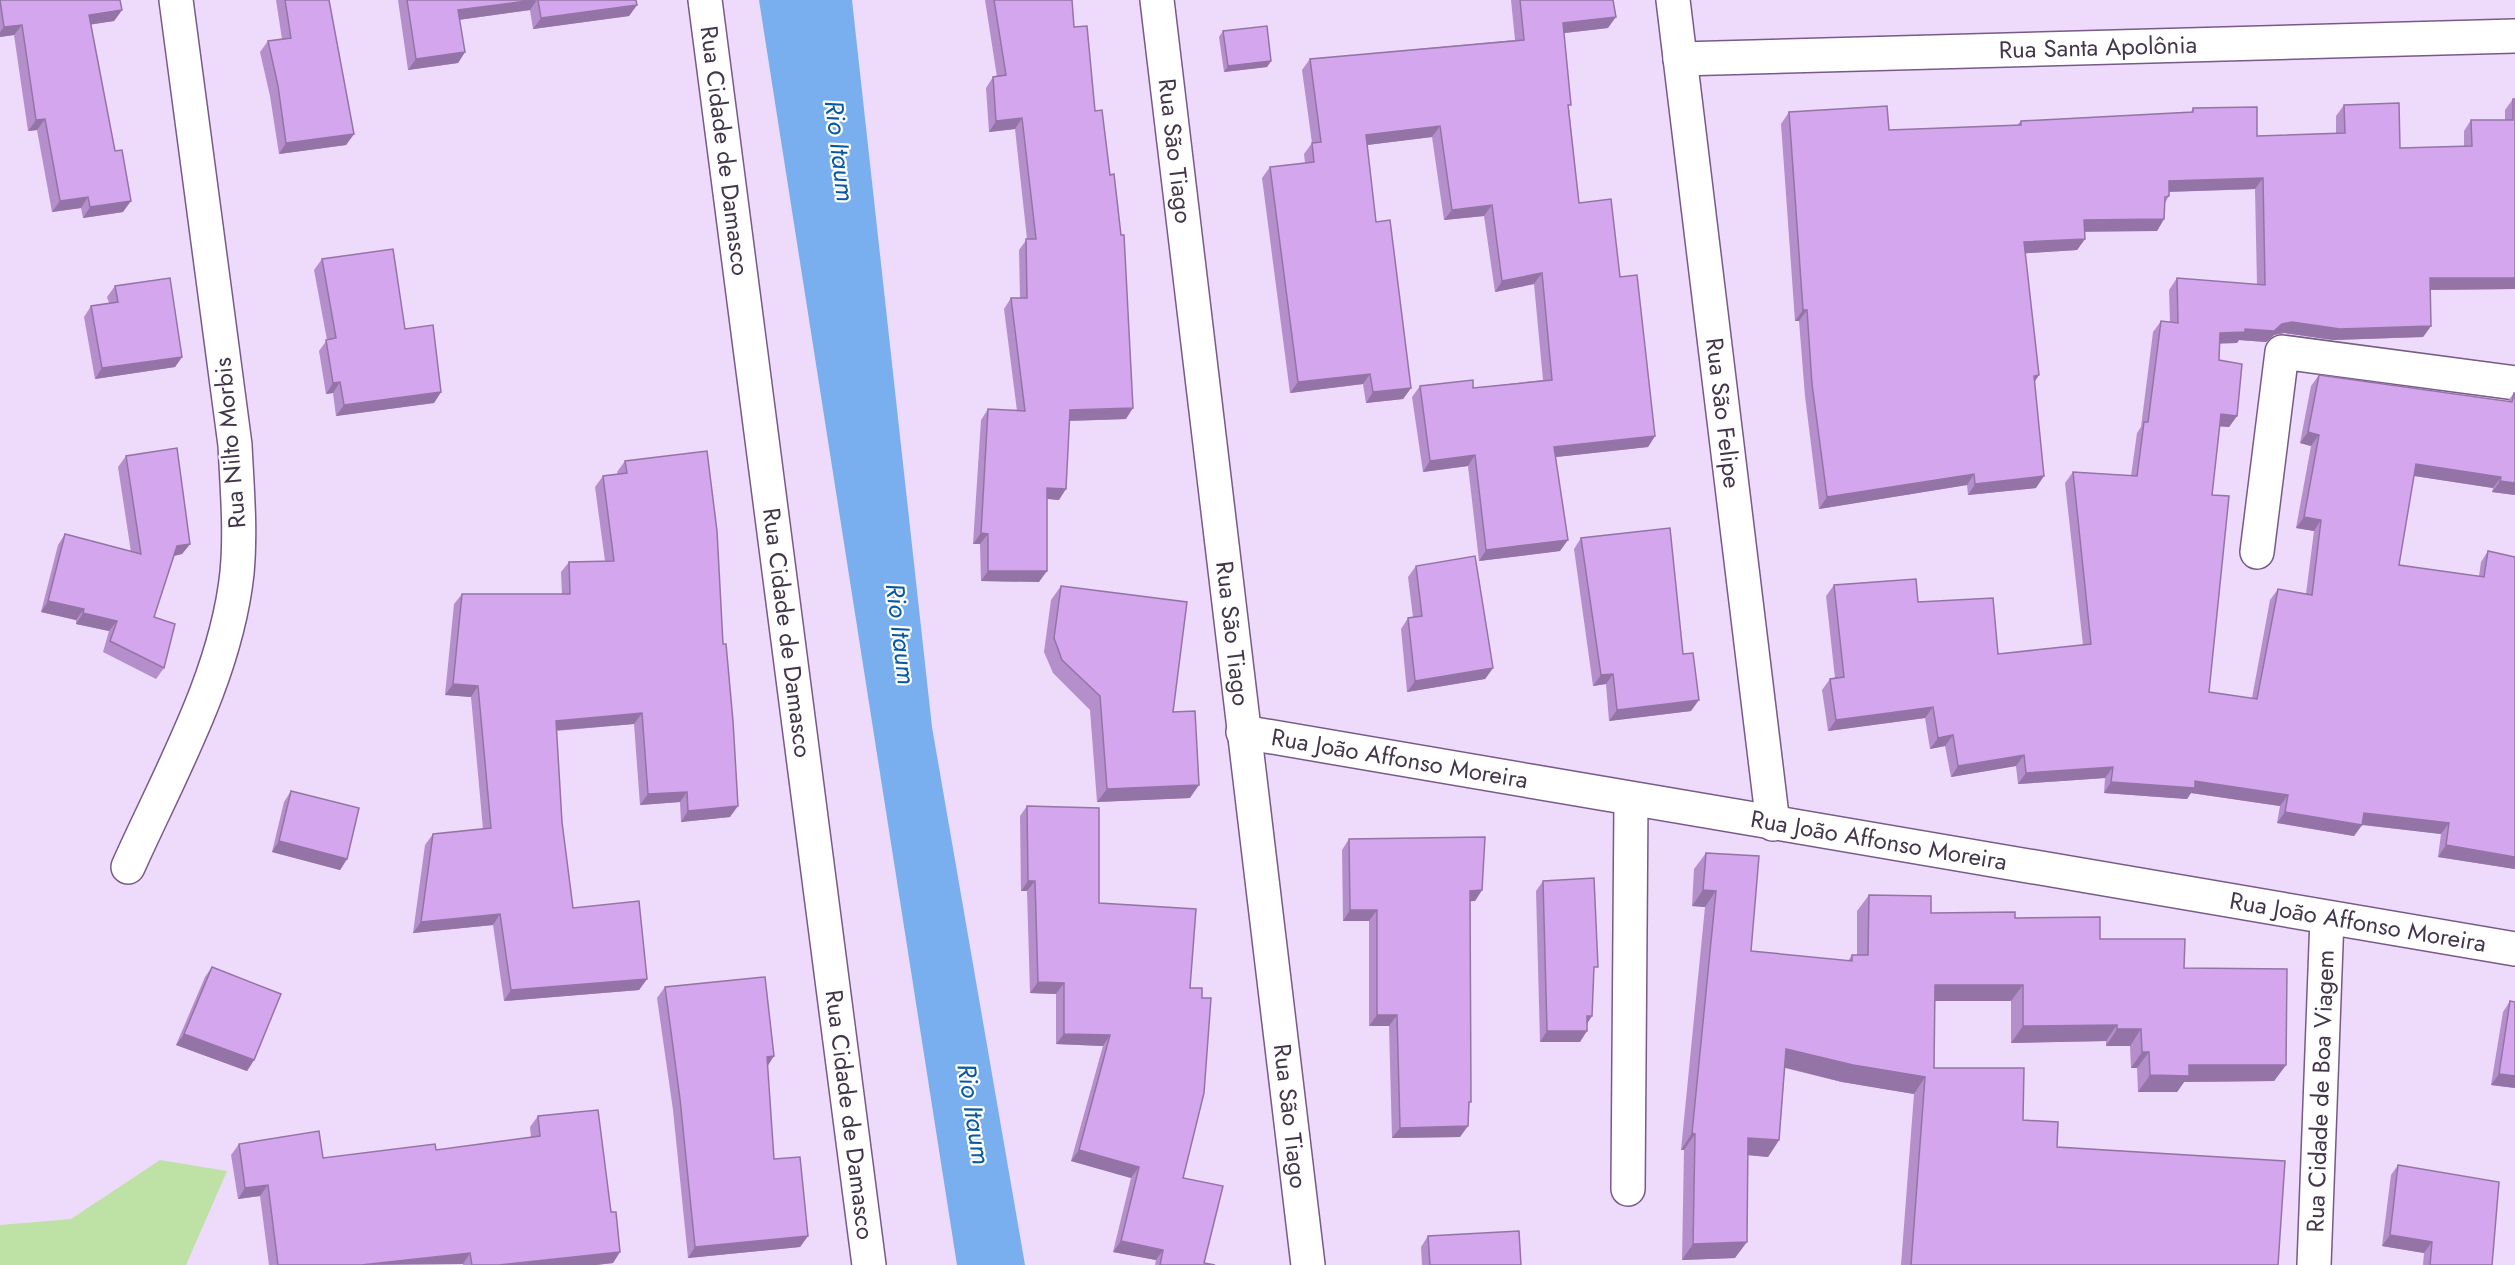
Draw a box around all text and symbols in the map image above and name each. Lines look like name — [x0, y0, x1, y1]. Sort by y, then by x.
street label: Rua Cidade de Damasco — [692, 24, 759, 278]
street label: Rua Santa Apolônia — [1998, 27, 2197, 67]
street label: Rua São Tiago — [1150, 76, 1202, 225]
water label: Rio Itaum — [815, 98, 865, 204]
street label: Rua São Felipe — [1697, 336, 1750, 490]
street label: Rua Nilto Morbis — [205, 356, 254, 530]
street label: Rua Cidade de Damasco — [754, 506, 821, 760]
street label: Rua São Tiago — [1207, 559, 1259, 708]
water label: Rio Itaum — [876, 581, 926, 687]
street label: Rua João Affonso Moreira — [1269, 719, 1531, 797]
street label: Rua João Affonso Moreira — [1748, 801, 2010, 879]
street label: Rua João Affonso Moreira — [2227, 883, 2489, 961]
street label: Rua Cidade de Boa Viagem — [2297, 949, 2343, 1233]
street label: Rua Cidade de Damasco — [816, 988, 884, 1242]
street label: Rua São Tiago — [1265, 1042, 1317, 1190]
water label: Rio Itaum — [947, 1061, 1001, 1167]

